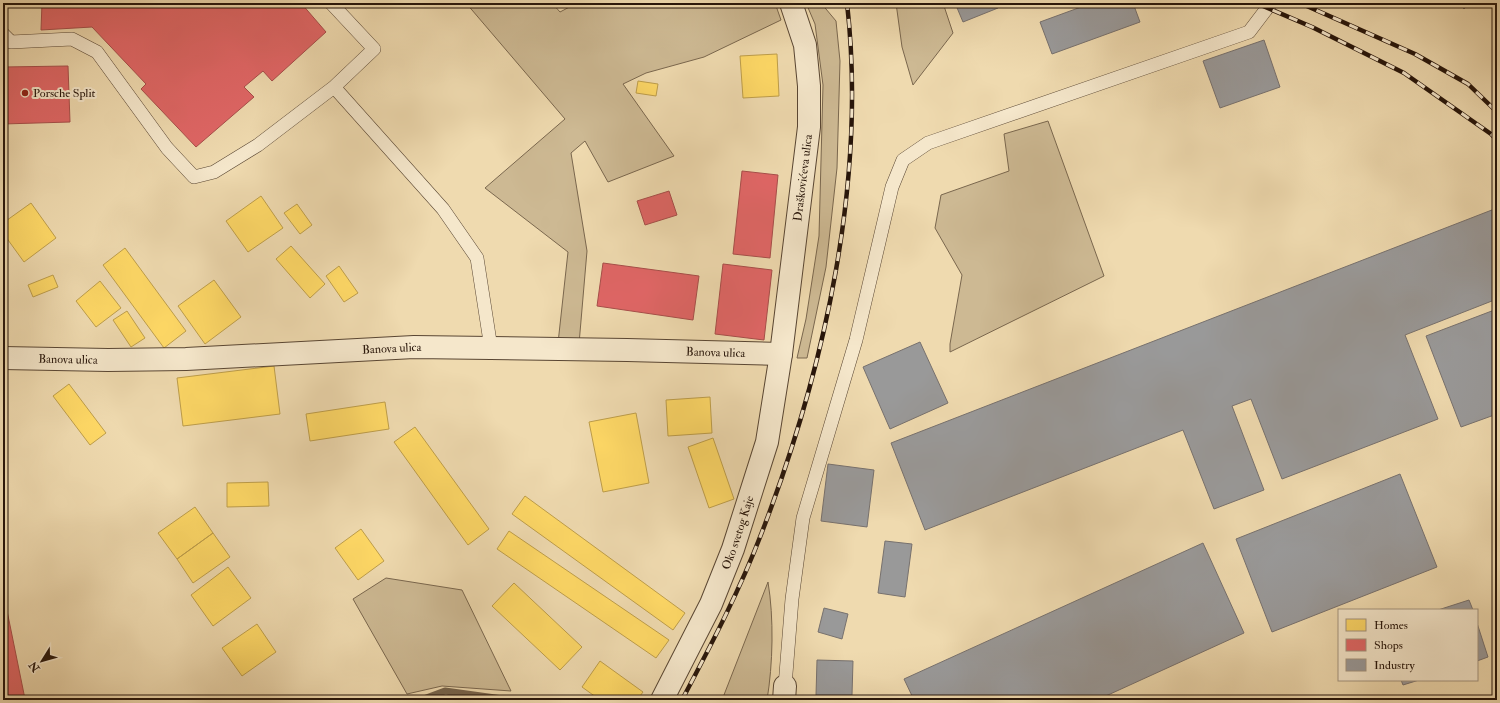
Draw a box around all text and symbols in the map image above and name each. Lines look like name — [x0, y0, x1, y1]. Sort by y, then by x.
place label: Porsche Split — [33, 86, 96, 101]
marker: Porsche Split — [20, 88, 30, 98]
street label: Draškovićeva ulica — [790, 132, 816, 222]
street label: Banova ulica — [362, 340, 423, 358]
street label: Banova ulica — [686, 345, 747, 361]
street label: Banova ulica — [38, 352, 99, 368]
street label: Oko svetog Kaje — [719, 494, 757, 572]
legend — [1338, 609, 1478, 681]
text: Homes — [1374, 618, 1408, 633]
text: Shops — [1374, 638, 1403, 653]
north arrow — [22, 641, 62, 681]
text: N — [26, 658, 43, 675]
text: Industry — [1374, 658, 1416, 673]

